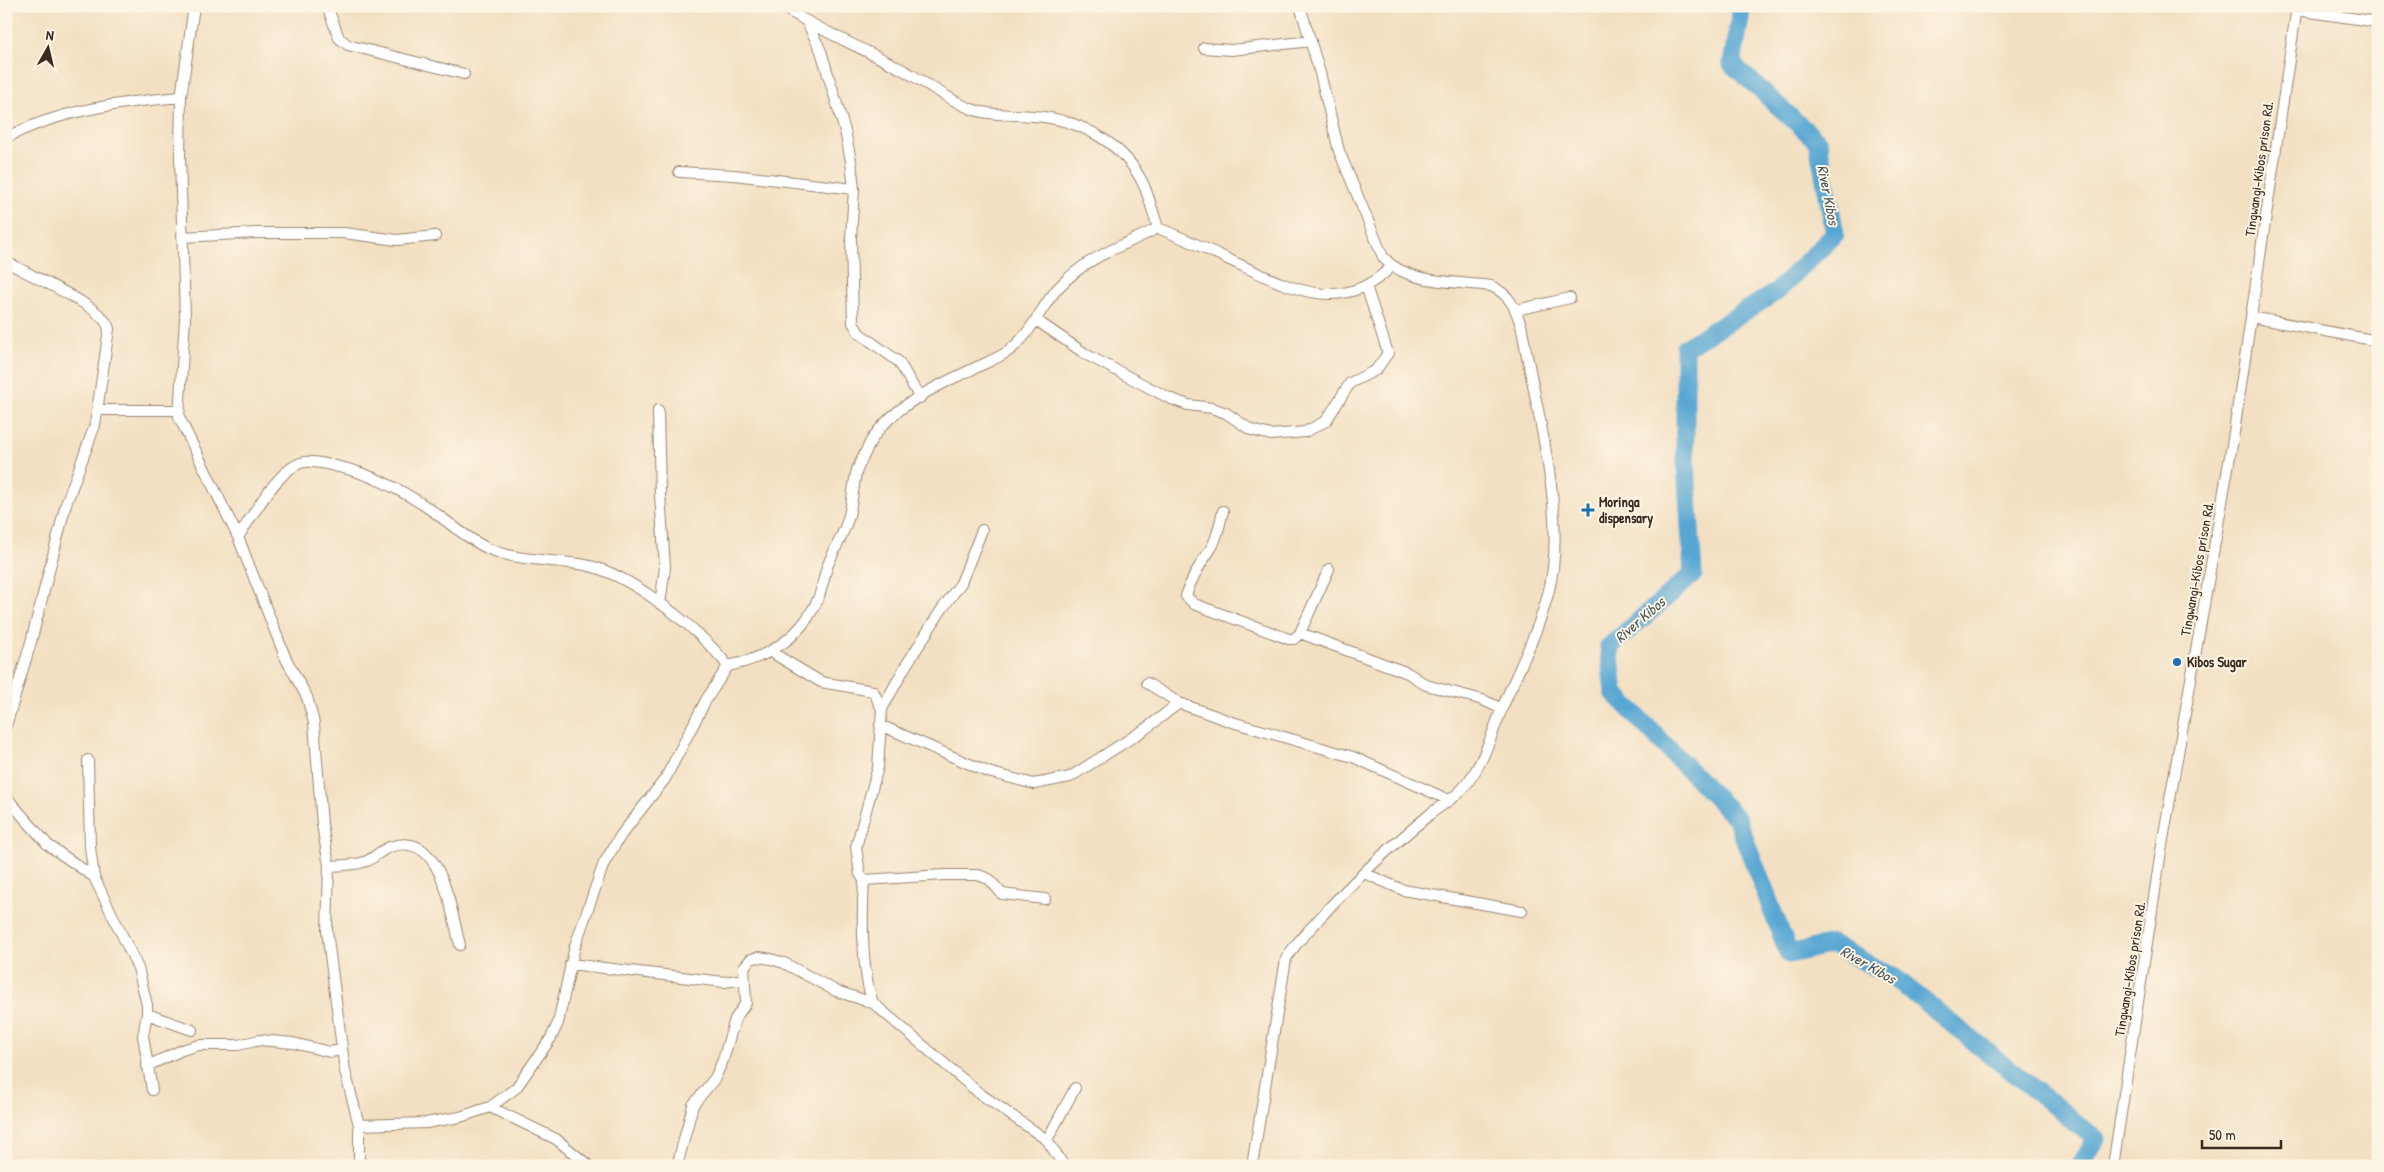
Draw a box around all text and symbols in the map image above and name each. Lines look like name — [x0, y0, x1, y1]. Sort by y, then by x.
north arrow — [22, 22, 72, 72]
text: N — [45, 25, 55, 45]
street label: Tingwangi-Kibos prison Rd. — [2240, 100, 2278, 238]
water label: River Kibos — [1812, 163, 1845, 228]
place label: Moringa dispensary — [1599, 492, 1653, 529]
street label: Tingwangi-Kibos prison Rd. — [2175, 500, 2219, 638]
marker: Moringa dispensary — [1581, 503, 1595, 517]
water label: River Kibos — [1610, 591, 1670, 647]
place label: Kibos Sugar — [2187, 652, 2247, 673]
marker: Kibos Sugar — [2171, 656, 2183, 668]
street label: Tingwangi-Kibos prison Rd. — [2109, 900, 2151, 1038]
water label: River Kibos — [1837, 940, 1901, 989]
scale bar — [2202, 1117, 2280, 1149]
text: 50 m — [2209, 1124, 2236, 1145]

